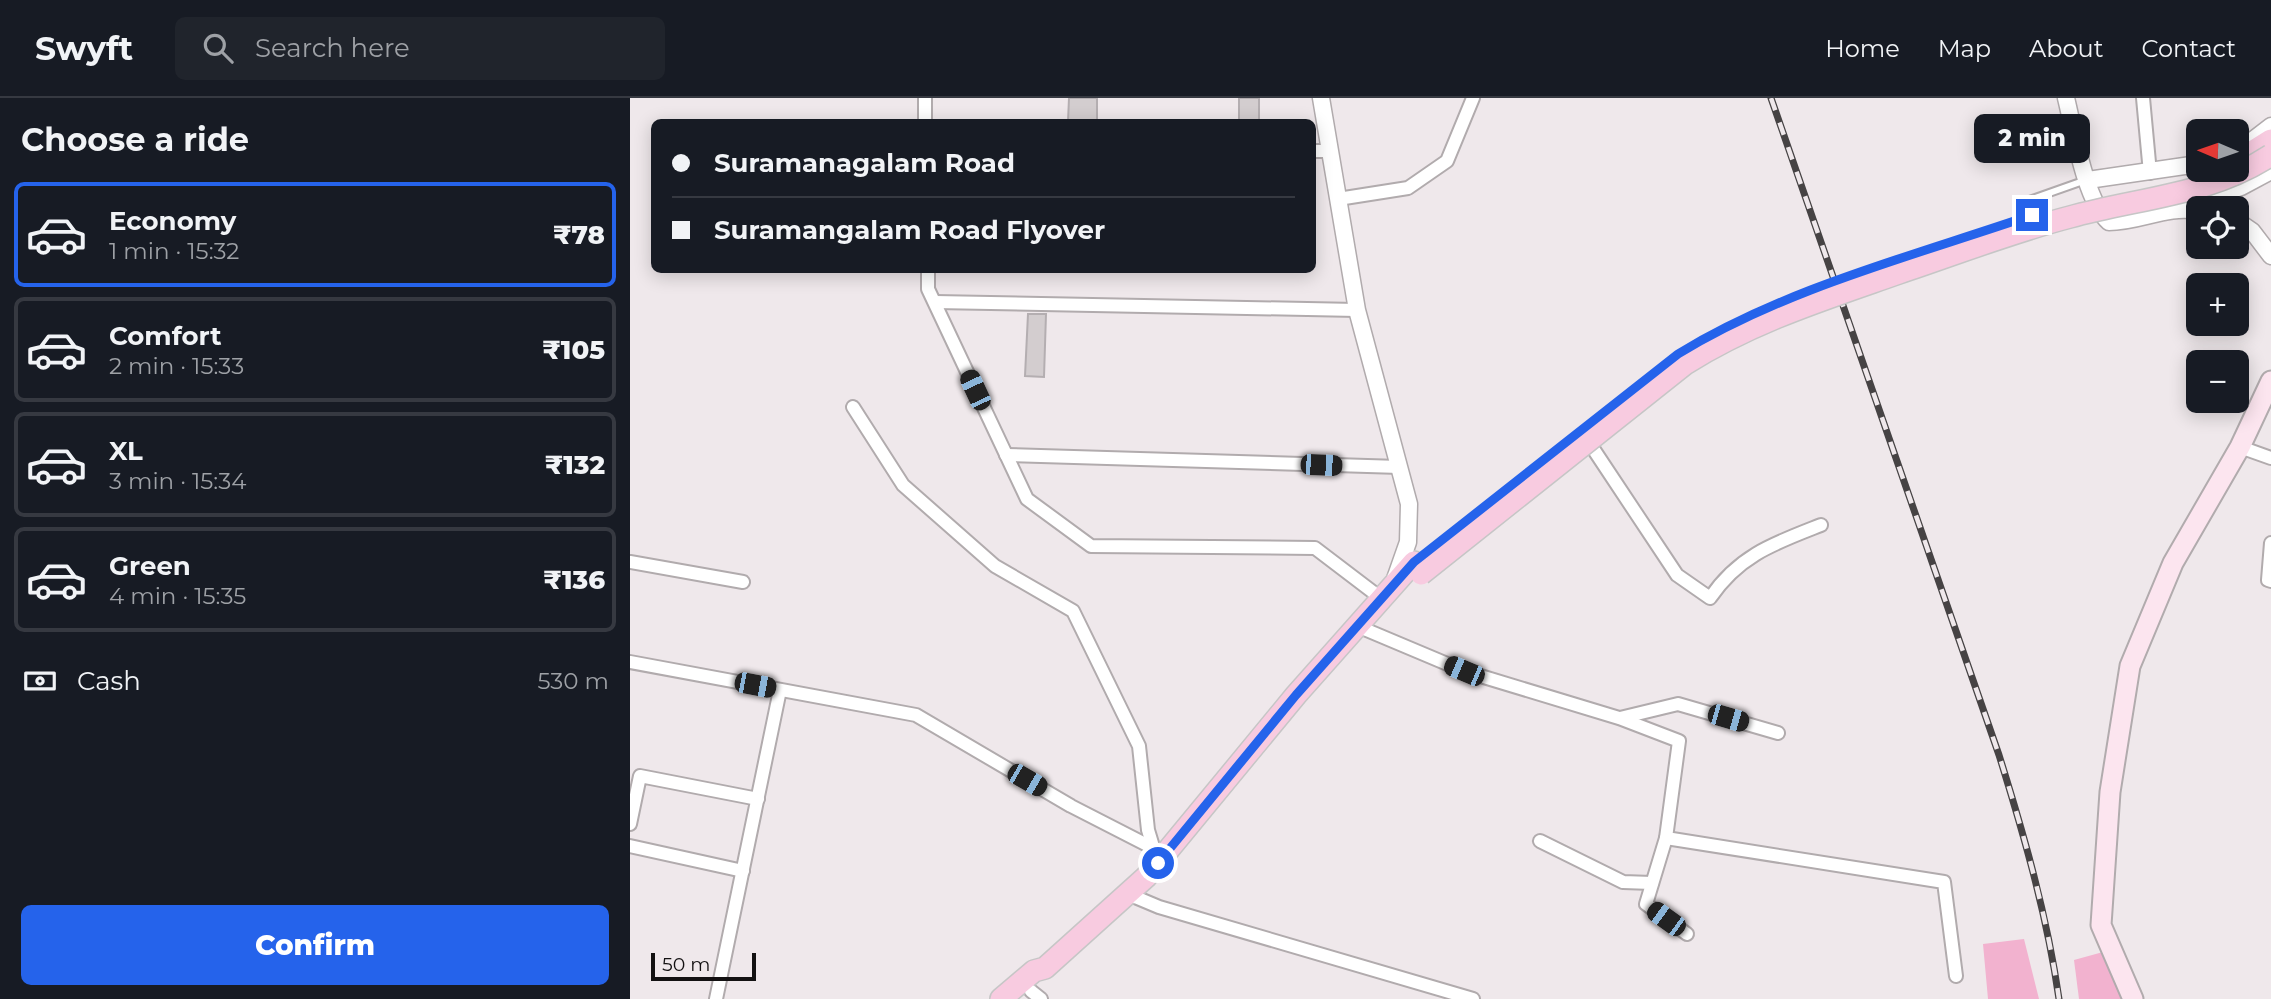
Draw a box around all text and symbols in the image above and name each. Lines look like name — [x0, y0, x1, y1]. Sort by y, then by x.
search box — [175, 17, 665, 80]
text: Swyft — [35, 28, 133, 68]
icon: search — [199, 29, 237, 67]
text: Search here — [255, 32, 410, 64]
text: Home — [1825, 34, 1900, 63]
text: Map — [1938, 34, 1991, 63]
text: About — [2029, 34, 2103, 63]
text: Contact — [2141, 34, 2236, 63]
callout: 2 min — [1974, 114, 2090, 162]
north arrow — [2186, 119, 2249, 182]
map controls — [2186, 119, 2249, 413]
text: Choose a ride — [21, 120, 249, 159]
text: 2 min — [1998, 124, 2066, 152]
text: Suramanagalam Road — [714, 147, 1015, 179]
button: locate — [2186, 196, 2249, 259]
route end — [2016, 199, 2048, 231]
icon: car — [25, 203, 88, 266]
text: Economy — [109, 205, 236, 237]
text: Suramangalam Road Flyover — [714, 214, 1105, 246]
text: ₹78 — [553, 219, 605, 251]
text: 1 min · 15:32 — [109, 237, 239, 265]
button: + — [2186, 273, 2249, 336]
icon: car — [25, 318, 88, 381]
text: Comfort — [109, 320, 221, 352]
text: ₹105 — [542, 334, 605, 366]
button: − — [2186, 350, 2249, 413]
text: 2 min · 15:33 — [109, 352, 244, 380]
car — [957, 367, 994, 413]
icon: car — [25, 433, 88, 496]
text: XL — [109, 435, 143, 467]
text: ₹132 — [544, 449, 605, 481]
car — [1300, 454, 1343, 476]
text: 3 min · 15:34 — [109, 467, 246, 495]
icon: car — [25, 548, 88, 611]
text: Green — [109, 550, 191, 582]
text: ₹136 — [543, 564, 605, 596]
text: 4 min · 15:35 — [109, 582, 246, 610]
car — [1441, 653, 1488, 689]
icon: cash — [21, 662, 59, 700]
text: Cash — [77, 665, 141, 697]
text: 530 m — [537, 667, 609, 695]
car — [733, 671, 778, 699]
car — [1705, 702, 1752, 734]
car — [1004, 760, 1051, 800]
route start — [1142, 847, 1174, 879]
car — [1643, 898, 1690, 940]
button: Confirm — [21, 905, 609, 985]
scale bar — [651, 950, 756, 982]
text: 50 m — [662, 953, 710, 976]

